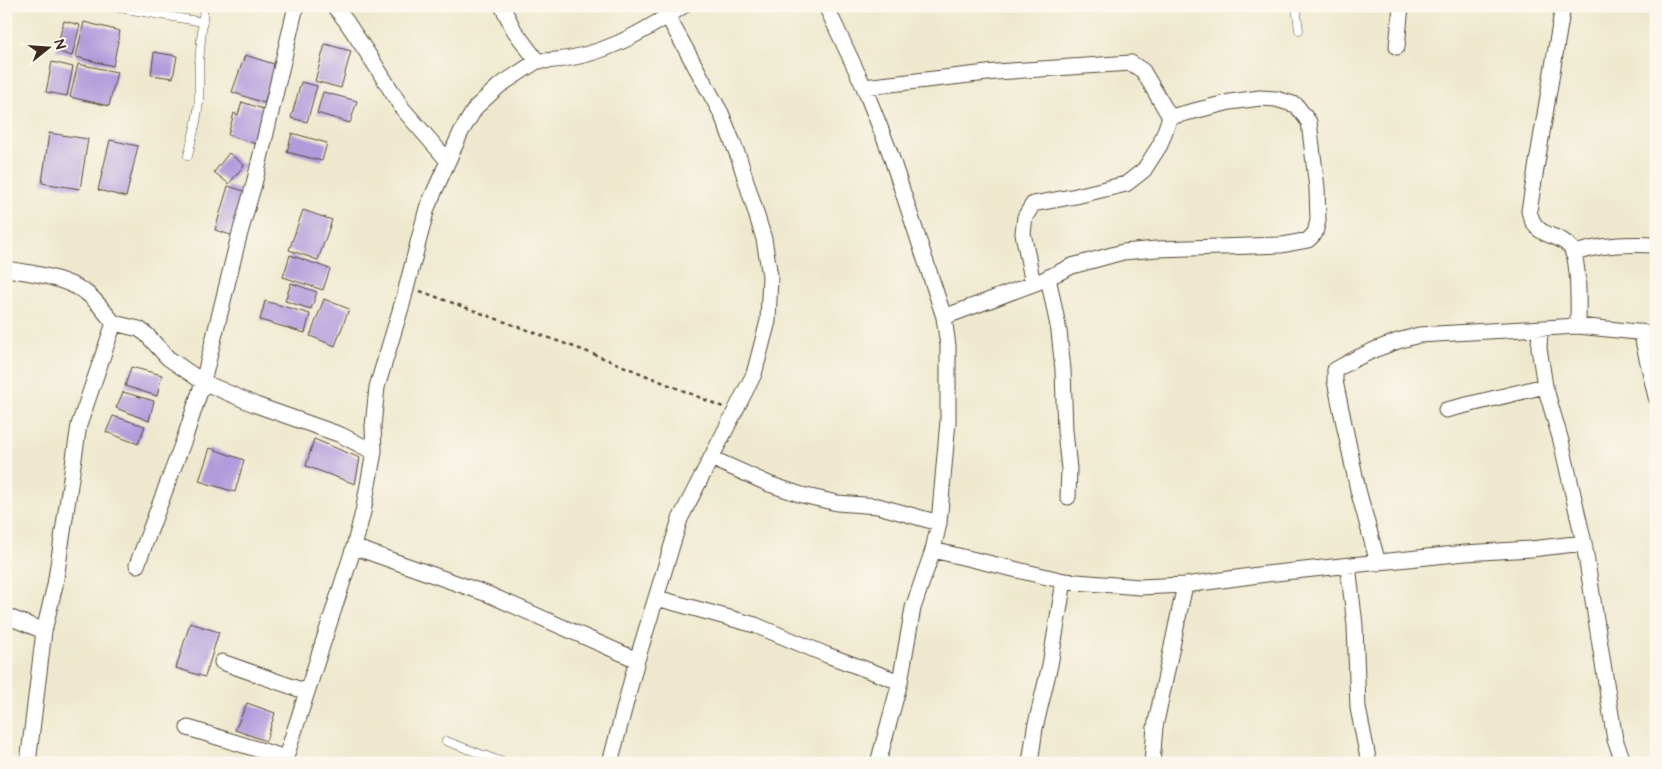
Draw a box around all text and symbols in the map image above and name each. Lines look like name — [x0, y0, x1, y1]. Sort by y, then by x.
north arrow — [22, 22, 72, 72]
text: N — [49, 37, 70, 52]

